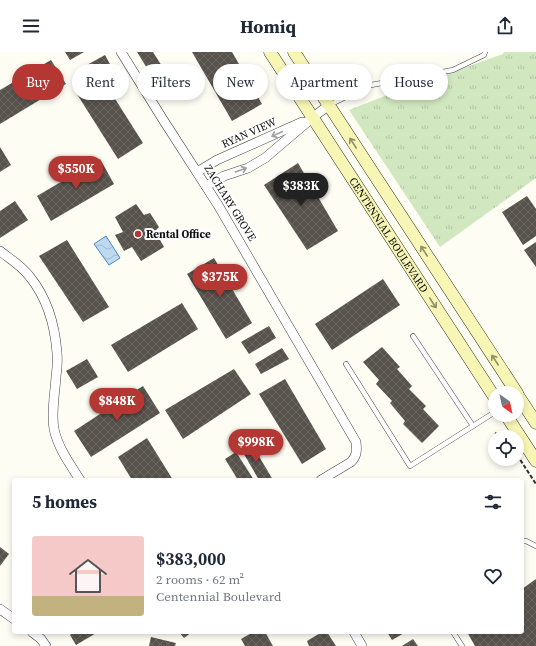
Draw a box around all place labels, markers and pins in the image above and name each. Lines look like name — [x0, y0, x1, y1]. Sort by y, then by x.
pin: $550K — [48, 156, 104, 190]
pin: $383K — [273, 173, 329, 207]
place label: Rental Office — [146, 227, 211, 242]
marker: Rental Office — [133, 229, 143, 239]
pin: $375K — [192, 264, 248, 298]
pin: $848K — [89, 388, 145, 422]
pin: $998K — [228, 429, 284, 463]

